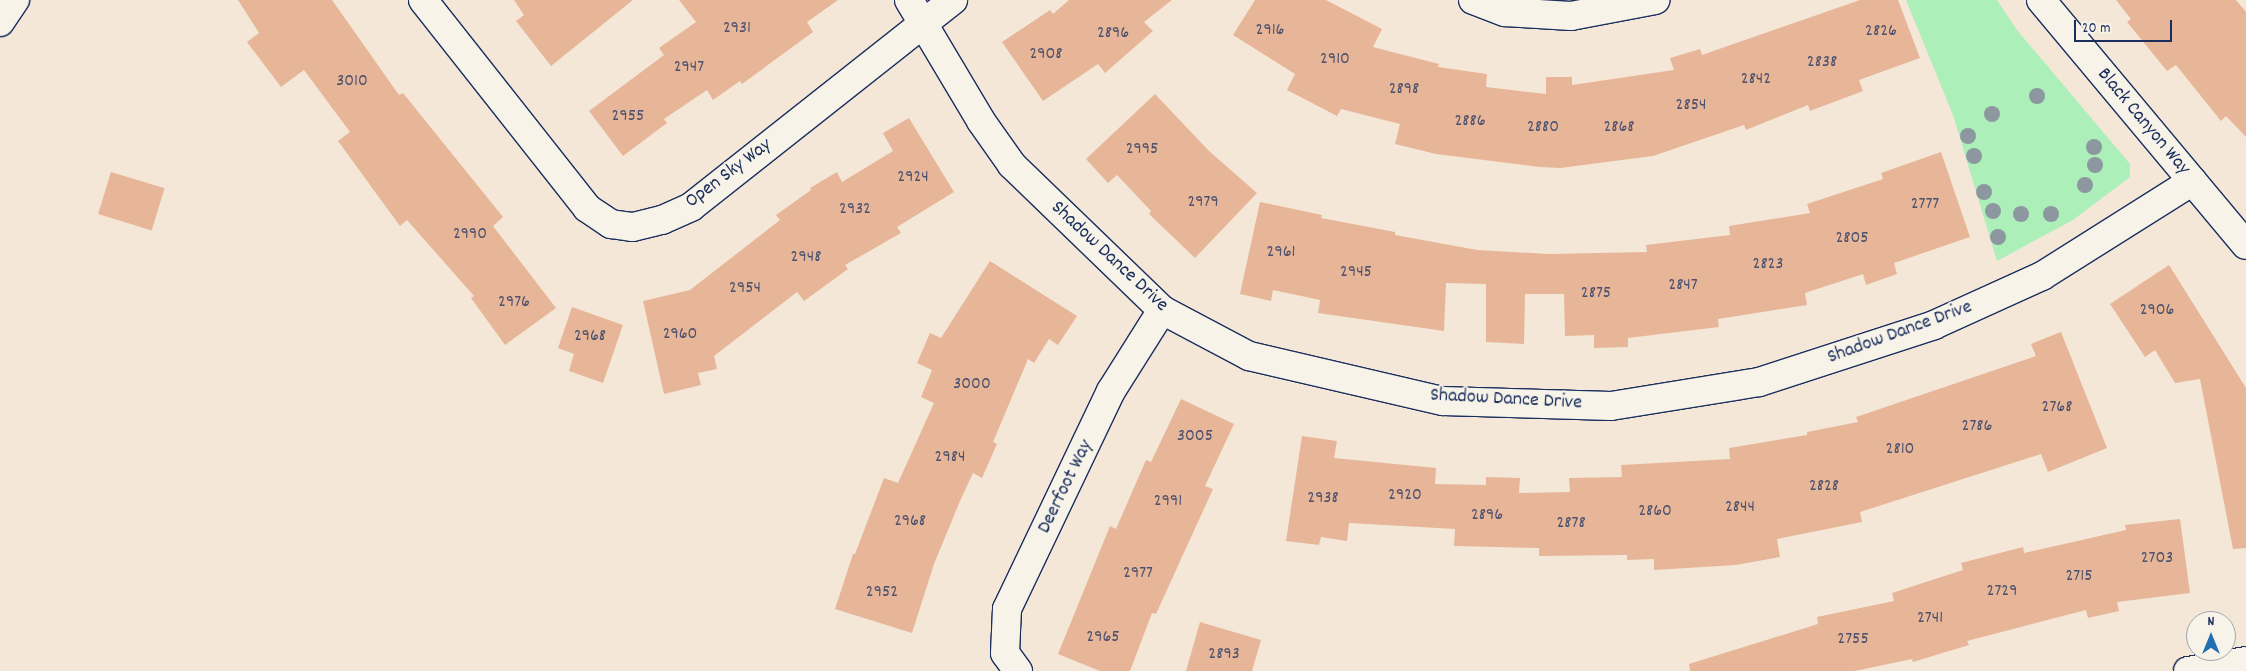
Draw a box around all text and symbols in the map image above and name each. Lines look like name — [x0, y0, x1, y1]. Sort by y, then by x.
scale bar — [2076, 10, 2174, 42]
house number: 2931 — [723, 18, 751, 40]
text: 20 m — [2082, 18, 2110, 40]
house number: 2916 — [1256, 20, 1284, 42]
house number: 2826 — [1865, 21, 1897, 43]
house number: 2896 — [1097, 23, 1129, 45]
house number: 2908 — [1029, 44, 1063, 66]
house number: 2910 — [1320, 49, 1350, 71]
house number: 2838 — [1807, 52, 1837, 74]
house number: 2947 — [674, 57, 704, 79]
street label: Black Canyon Way — [2091, 63, 2195, 181]
house number: 2842 — [1741, 69, 1771, 91]
house number: 3010 — [336, 71, 368, 93]
house number: 2898 — [1389, 79, 1419, 101]
house number: 2854 — [1676, 95, 1706, 117]
house number: 2955 — [612, 106, 644, 128]
house number: 2886 — [1454, 111, 1486, 133]
house number: 2880 — [1527, 117, 1559, 139]
house number: 2868 — [1603, 117, 1635, 139]
street label: Open Sky Way — [681, 134, 777, 214]
house number: 2995 — [1126, 139, 1158, 161]
house number: 2924 — [897, 167, 929, 189]
house number: 2979 — [1187, 192, 1219, 214]
house number: 2777 — [1911, 194, 1939, 216]
street label: Shadow Dance Drive — [1045, 196, 1173, 318]
house number: 2932 — [839, 199, 871, 221]
house number: 2990 — [453, 224, 487, 246]
house number: 2805 — [1835, 228, 1869, 250]
house number: 2961 — [1267, 242, 1295, 264]
house number: 2948 — [791, 247, 821, 269]
house number: 2823 — [1753, 254, 1783, 276]
house number: 2945 — [1340, 262, 1372, 284]
house number: 2847 — [1668, 275, 1698, 297]
house number: 2954 — [729, 278, 761, 300]
house number: 2875 — [1581, 283, 1611, 305]
house number: 2976 — [498, 292, 530, 314]
street label: Shadow Dance Drive — [1824, 296, 1976, 370]
house number: 2906 — [2140, 300, 2174, 322]
house number: 2960 — [663, 324, 697, 346]
house number: 2968 — [574, 326, 606, 348]
house number: 3000 — [953, 374, 991, 396]
street label: Shadow Dance Drive — [1429, 384, 1583, 416]
house number: 2768 — [2042, 397, 2072, 419]
house number: 2786 — [1962, 416, 1992, 438]
house number: 3005 — [1177, 426, 1213, 448]
street label: Deerfoot Way — [1033, 436, 1099, 538]
house number: 2810 — [1886, 439, 1914, 461]
house number: 2984 — [935, 447, 965, 469]
house number: 2828 — [1809, 476, 1839, 498]
house number: 2920 — [1388, 485, 1422, 507]
house number: 2938 — [1307, 488, 1339, 510]
house number: 2991 — [1154, 491, 1182, 513]
house number: 2844 — [1725, 497, 1755, 519]
house number: 2860 — [1638, 501, 1672, 523]
house number: 2896 — [1471, 505, 1503, 527]
house number: 2968 — [894, 511, 926, 533]
house number: 2878 — [1556, 513, 1586, 535]
house number: 2703 — [2141, 548, 2173, 570]
house number: 2977 — [1123, 563, 1153, 585]
house number: 2715 — [2065, 566, 2093, 588]
house number: 2729 — [1987, 581, 2017, 603]
house number: 2952 — [866, 582, 898, 604]
house number: 2741 — [1917, 608, 1943, 630]
north arrow — [2186, 611, 2236, 661]
text: N — [2208, 612, 2214, 632]
house number: 2965 — [1086, 627, 1120, 649]
house number: 2755 — [1837, 629, 1869, 651]
house number: 2893 — [1208, 644, 1240, 666]

